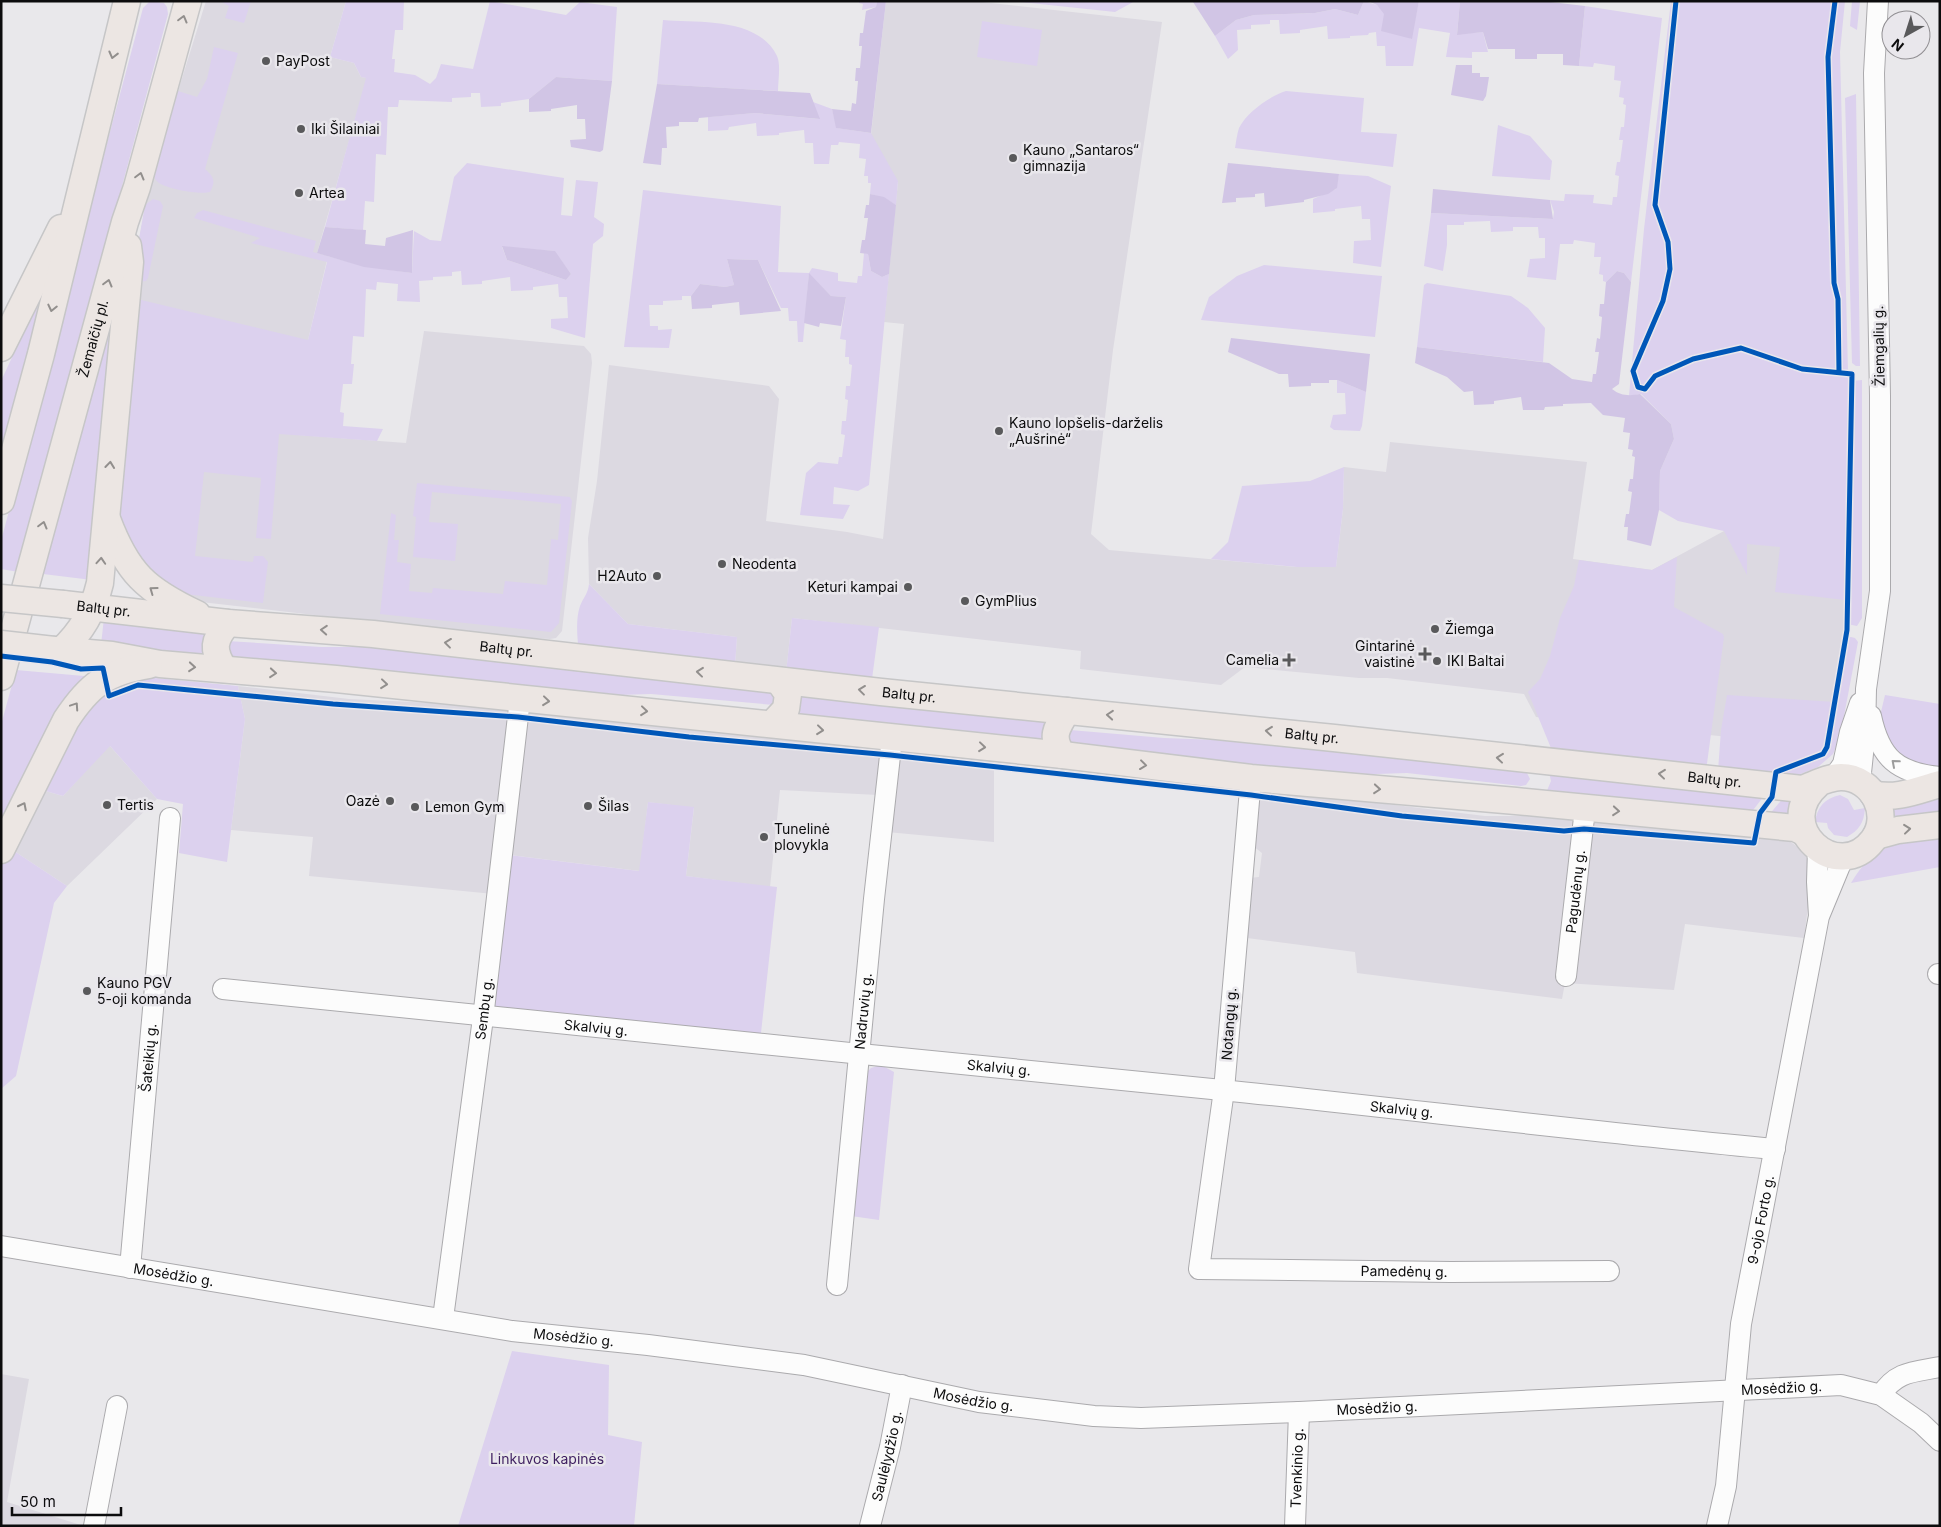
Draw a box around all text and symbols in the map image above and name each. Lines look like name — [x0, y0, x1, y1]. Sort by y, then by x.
north arrow — [1881, 10, 1931, 60]
one-way arrow — [177, 16, 187, 24]
text: N — [1888, 36, 1907, 55]
one-way arrow — [108, 51, 119, 59]
place label: PayPost — [276, 52, 330, 69]
marker: PayPost — [260, 55, 272, 67]
place label: Iki Šilainiai — [311, 120, 380, 137]
marker: Iki Šilainiai — [295, 123, 307, 135]
place label: Kauno „Santaros“ gimnazija — [1023, 141, 1139, 174]
marker: Kauno „Santaros“ gimnazija — [1007, 152, 1019, 164]
one-way arrow — [135, 172, 145, 180]
place label: Artea — [309, 184, 345, 201]
marker: Artea — [293, 187, 305, 199]
one-way arrow — [102, 279, 113, 288]
street label: Žemaičių pl. — [74, 297, 112, 379]
one-way arrow — [47, 303, 58, 312]
street label: Žiemgalių g. — [1869, 306, 1888, 386]
place label: Kauno lopšelis-darželis „Aušrinė“ — [1009, 414, 1163, 447]
marker: Kauno lopšelis-darželis „Aušrinė“ — [993, 425, 1005, 437]
one-way arrow — [104, 461, 115, 469]
one-way arrow — [37, 521, 47, 529]
place label: Neodenta — [732, 555, 797, 572]
one-way arrow — [96, 557, 107, 565]
marker: Neodenta — [716, 558, 728, 570]
place label: H2Auto — [597, 567, 647, 584]
marker: H2Auto — [651, 570, 663, 582]
place label: Keturi kampai — [808, 578, 898, 595]
marker: Keturi kampai — [902, 581, 914, 593]
one-way arrow — [150, 587, 159, 595]
place label: GymPlius — [975, 592, 1037, 609]
marker: GymPlius — [959, 595, 971, 607]
street label: Baltų pr. — [76, 597, 132, 620]
place label: Žiemga — [1445, 620, 1494, 637]
marker: Žiemga — [1429, 623, 1441, 635]
one-way arrow — [320, 625, 328, 636]
street label: Baltų pr. — [479, 637, 535, 660]
place label: Gintarinė vaistinė — [1355, 637, 1415, 670]
one-way arrow — [444, 638, 452, 649]
marker: Gintarinė vaistinė — [1419, 648, 1431, 660]
place label: Camelia — [1226, 651, 1279, 668]
place label: IKI Baltai — [1447, 652, 1504, 669]
marker: Camelia — [1283, 654, 1295, 666]
marker: IKI Baltai — [1431, 655, 1443, 667]
one-way arrow — [188, 661, 196, 672]
one-way arrow — [696, 667, 704, 678]
one-way arrow — [269, 668, 277, 679]
one-way arrow — [380, 678, 388, 689]
street label: Baltų pr. — [881, 683, 937, 706]
one-way arrow — [858, 685, 866, 696]
one-way arrow — [542, 695, 550, 706]
one-way arrow — [69, 702, 78, 712]
one-way arrow — [640, 705, 648, 716]
one-way arrow — [1105, 710, 1113, 721]
one-way arrow — [816, 724, 824, 735]
street label: Baltų pr. — [1284, 724, 1340, 747]
one-way arrow — [1265, 726, 1273, 737]
one-way arrow — [978, 741, 986, 752]
one-way arrow — [1496, 752, 1504, 763]
one-way arrow — [1140, 759, 1148, 770]
one-way arrow — [1891, 759, 1900, 768]
street label: Baltų pr. — [1687, 768, 1743, 790]
one-way arrow — [1657, 769, 1665, 780]
one-way arrow — [1374, 783, 1382, 794]
place label: Oazė — [346, 792, 380, 809]
marker: Oazė — [384, 795, 396, 807]
place label: Tertis — [117, 796, 154, 813]
place label: Šilas — [598, 797, 629, 814]
place label: Lemon Gym — [425, 798, 505, 815]
marker: Tertis — [101, 799, 113, 811]
marker: Šilas — [582, 800, 594, 812]
marker: Lemon Gym — [409, 801, 421, 813]
one-way arrow — [17, 802, 27, 811]
one-way arrow — [1613, 806, 1621, 817]
place label: Tunelinė plovykla — [774, 820, 830, 853]
one-way arrow — [1904, 824, 1912, 835]
marker: Tunelinė plovykla — [758, 831, 770, 843]
street label: Pagudėnų g. — [1562, 849, 1588, 934]
street label: Nadruvių g. — [851, 972, 875, 1050]
place label: Kauno PGV 5-oji komanda — [97, 974, 192, 1007]
street label: Sembų g. — [471, 976, 496, 1041]
marker: Kauno PGV 5-oji komanda — [81, 985, 93, 997]
street label: Notangų g. — [1217, 987, 1240, 1061]
street label: Skalvių g. — [563, 1015, 629, 1039]
street label: Šateikių g. — [137, 1023, 160, 1093]
street label: Skalvių g. — [966, 1055, 1032, 1079]
street label: Skalvių g. — [1369, 1097, 1435, 1121]
street label: 9-ojo Forto g. — [1744, 1174, 1777, 1265]
street label: Mosėdžio g. — [132, 1259, 215, 1289]
street label: Pamedėnų g. — [1360, 1262, 1448, 1280]
street label: Mosėdžio g. — [532, 1324, 615, 1349]
street label: Mosėdžio g. — [1740, 1377, 1823, 1398]
street label: Mosėdžio g. — [932, 1384, 1015, 1414]
street label: Mosėdžio g. — [1336, 1397, 1418, 1418]
street label: Saulėlydžio g. — [868, 1409, 905, 1503]
street label: Tvenkinio g. — [1287, 1428, 1306, 1508]
park label: Linkuvos kapinės — [490, 1450, 604, 1467]
scale bar — [12, 1484, 121, 1516]
text: 50 m — [20, 1492, 56, 1511]

